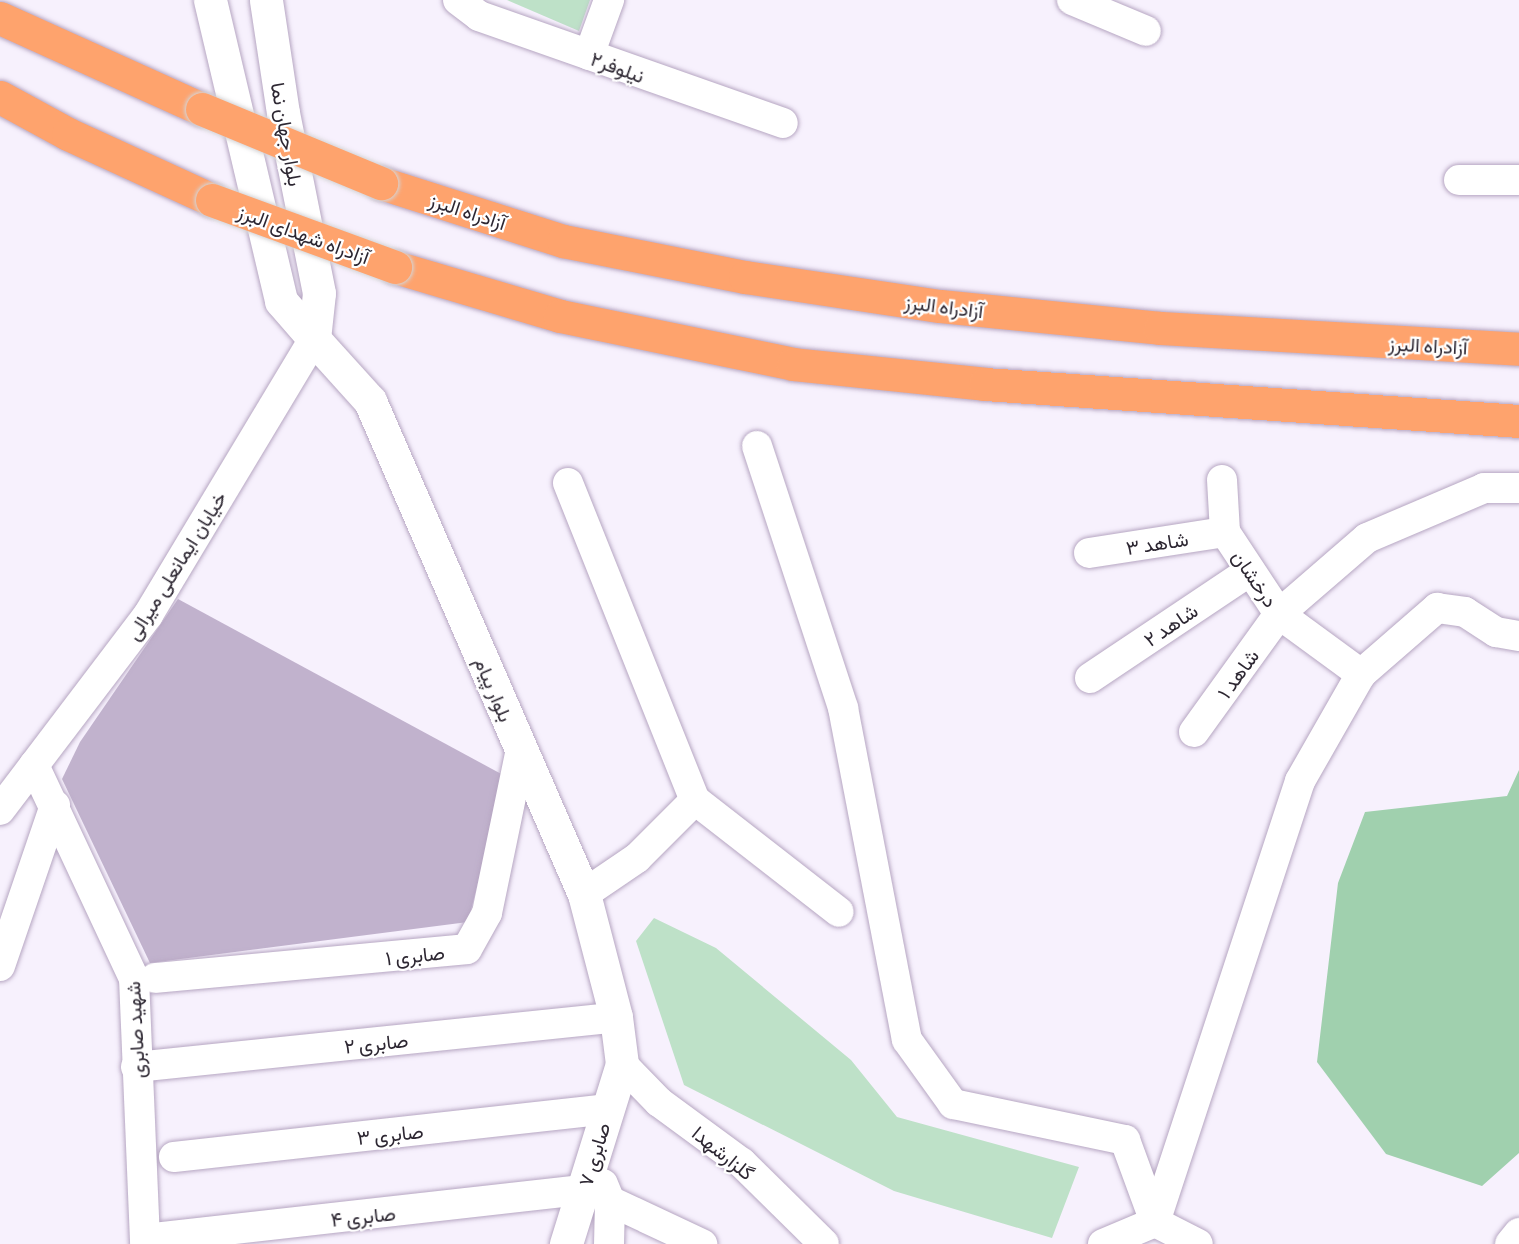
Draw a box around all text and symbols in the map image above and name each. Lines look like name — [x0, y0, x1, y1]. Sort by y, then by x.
street label: ۲نیلوفر — [588, 45, 648, 87]
street label: بلوار جهان نما — [267, 80, 309, 188]
street label: آزادراه البرز — [427, 186, 509, 234]
street label: آزادراه شهدای البرز — [235, 198, 373, 268]
street label: آزادراه البرز — [903, 288, 985, 322]
street label: آزادراه البرز — [1388, 330, 1468, 358]
street label: خیابان ایمانعلی میرالی — [120, 486, 230, 644]
street label: شاهد ۳ — [1124, 525, 1190, 559]
street label: درخشان — [1228, 545, 1284, 611]
street label: شاهد ۲ — [1138, 597, 1202, 651]
street label: شاهد ۱ — [1211, 644, 1263, 702]
street label: بلوار پیام — [471, 653, 519, 725]
street label: صابری ۱ — [384, 939, 446, 969]
street label: شهید صابری — [119, 981, 149, 1079]
street label: صابری ۲ — [343, 1027, 409, 1057]
street label: صابری ۳ — [355, 1118, 425, 1148]
street label: صابری ۷ — [572, 1119, 614, 1189]
street label: گلزارشهدا — [688, 1120, 760, 1184]
street label: صابری ۴ — [329, 1200, 397, 1230]

